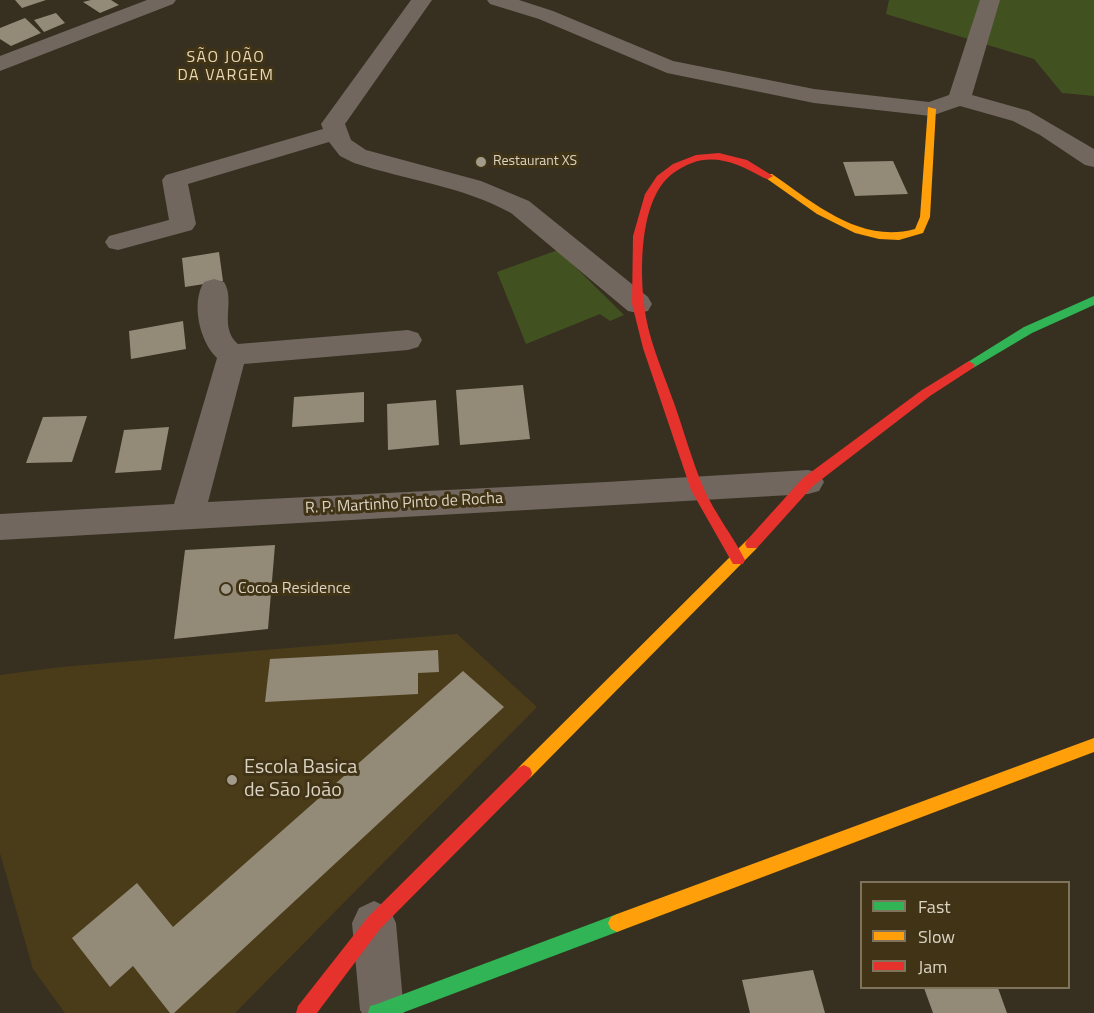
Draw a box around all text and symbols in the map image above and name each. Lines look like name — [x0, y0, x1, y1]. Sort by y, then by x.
district label: SÃO JOÃO DA VARGEM — [177, 48, 275, 86]
place label: Restaurant XS — [493, 154, 577, 170]
marker: Restaurant XS — [474, 155, 488, 169]
street label: R. P. Martinho Pinto de Rocha — [305, 489, 503, 519]
place label: Cocoa Residence — [238, 579, 351, 599]
marker: Cocoa Residence — [219, 582, 233, 596]
place label: Escola Basica de São João — [244, 756, 357, 803]
marker: Escola Basica de São João — [225, 773, 239, 787]
legend — [860, 881, 1070, 989]
text: Fast — [918, 893, 951, 920]
text: Slow — [918, 923, 955, 950]
text: Jam — [918, 953, 947, 980]

